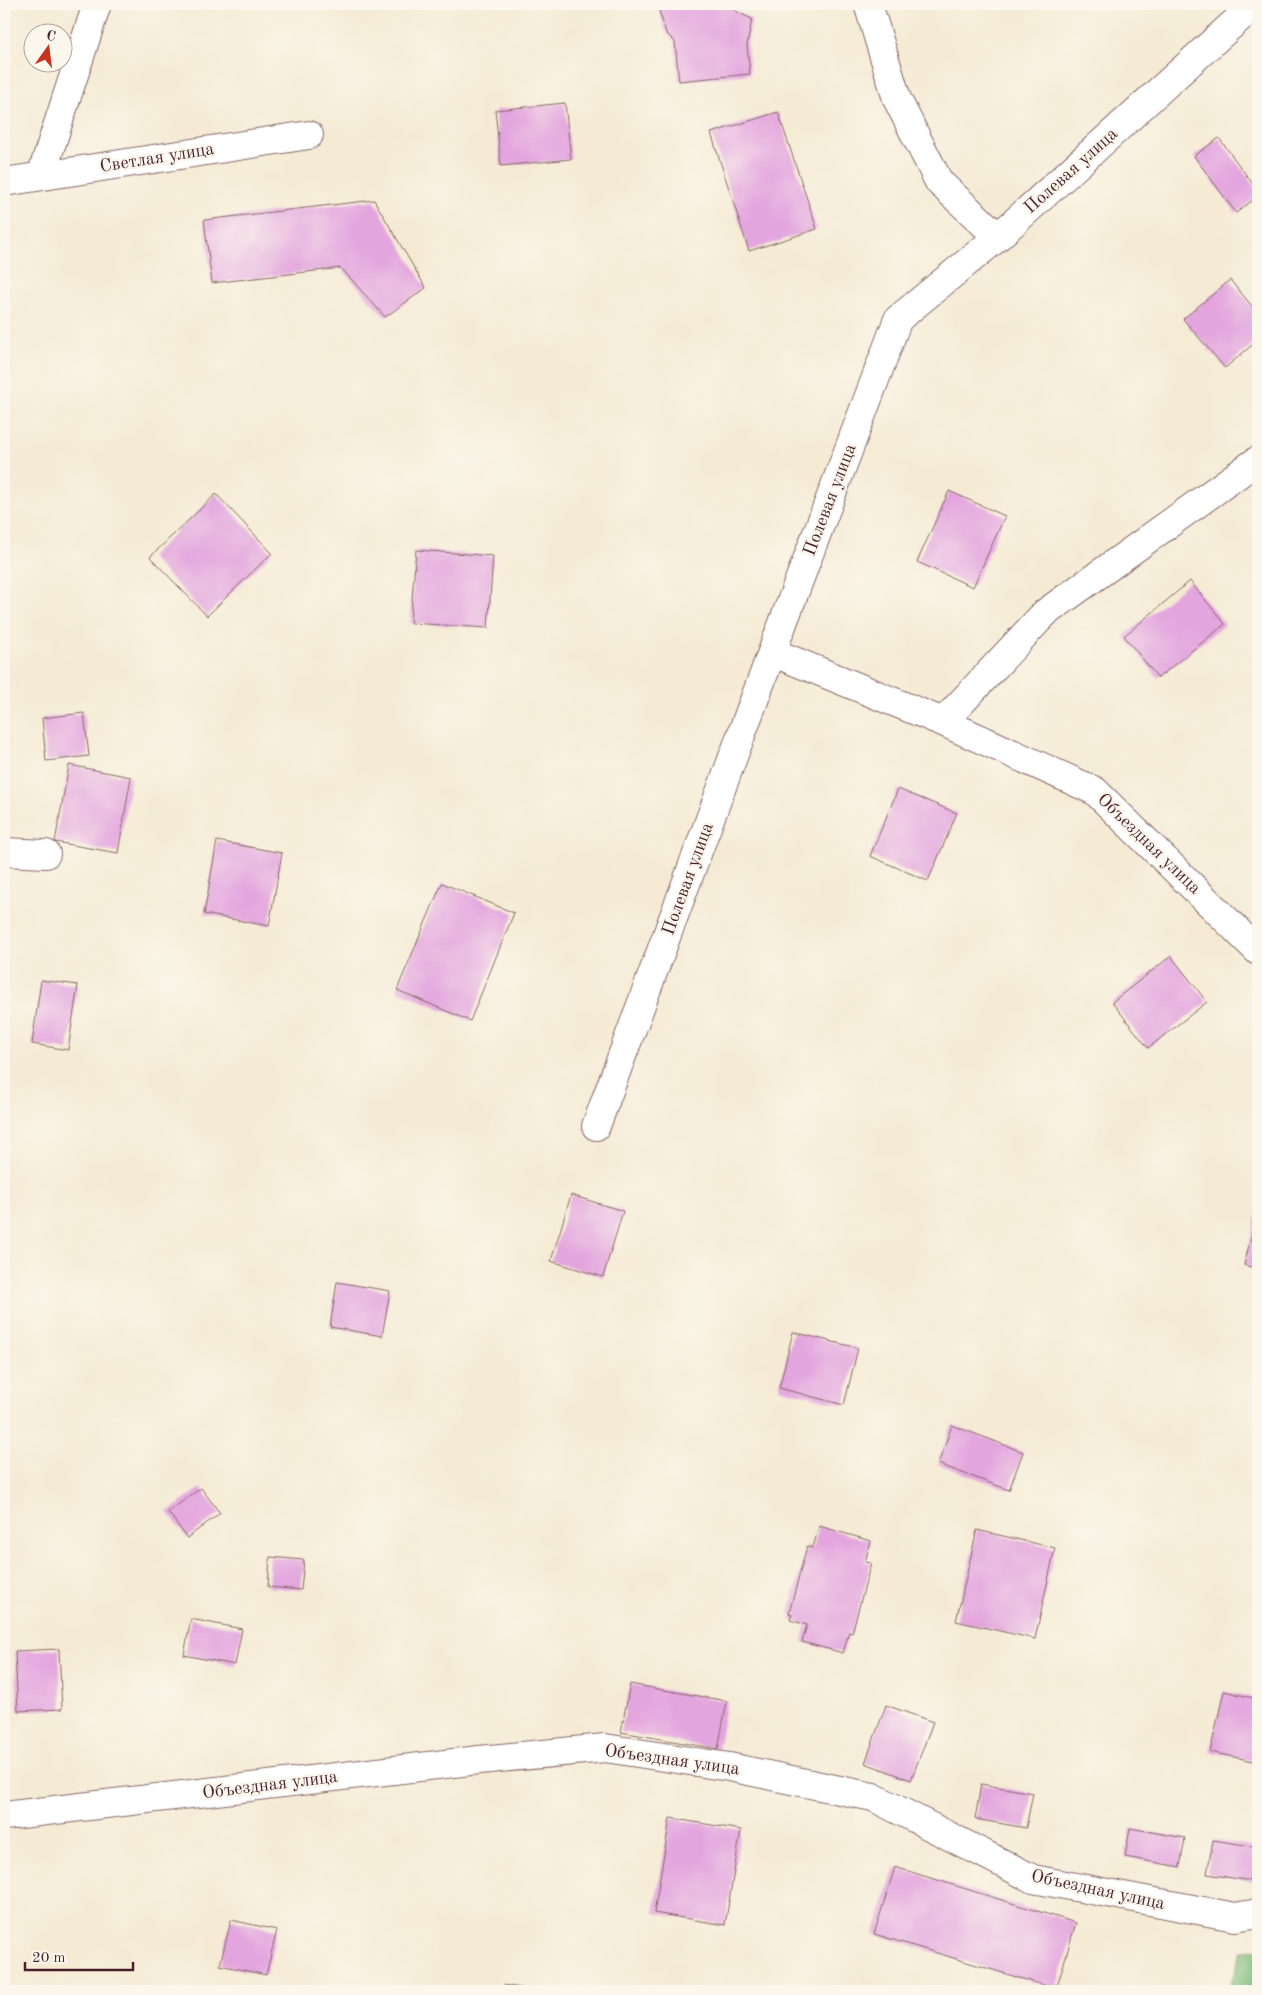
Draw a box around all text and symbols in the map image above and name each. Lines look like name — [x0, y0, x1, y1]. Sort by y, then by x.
north arrow — [22, 22, 72, 72]
text: С — [45, 28, 57, 44]
street label: Полевая улица — [1021, 125, 1121, 217]
street label: Светлая улица — [98, 140, 216, 176]
street label: Полевая улица — [800, 441, 860, 559]
street label: Объездная улица — [1094, 790, 1204, 898]
street label: Полевая улица — [659, 820, 717, 938]
street label: Объездная улица — [603, 1742, 741, 1778]
street label: Объездная улица — [201, 1768, 339, 1802]
street label: Объездная улица — [1030, 1867, 1167, 1913]
scale bar — [25, 1940, 132, 1972]
text: 20 m — [32, 1951, 66, 1966]

